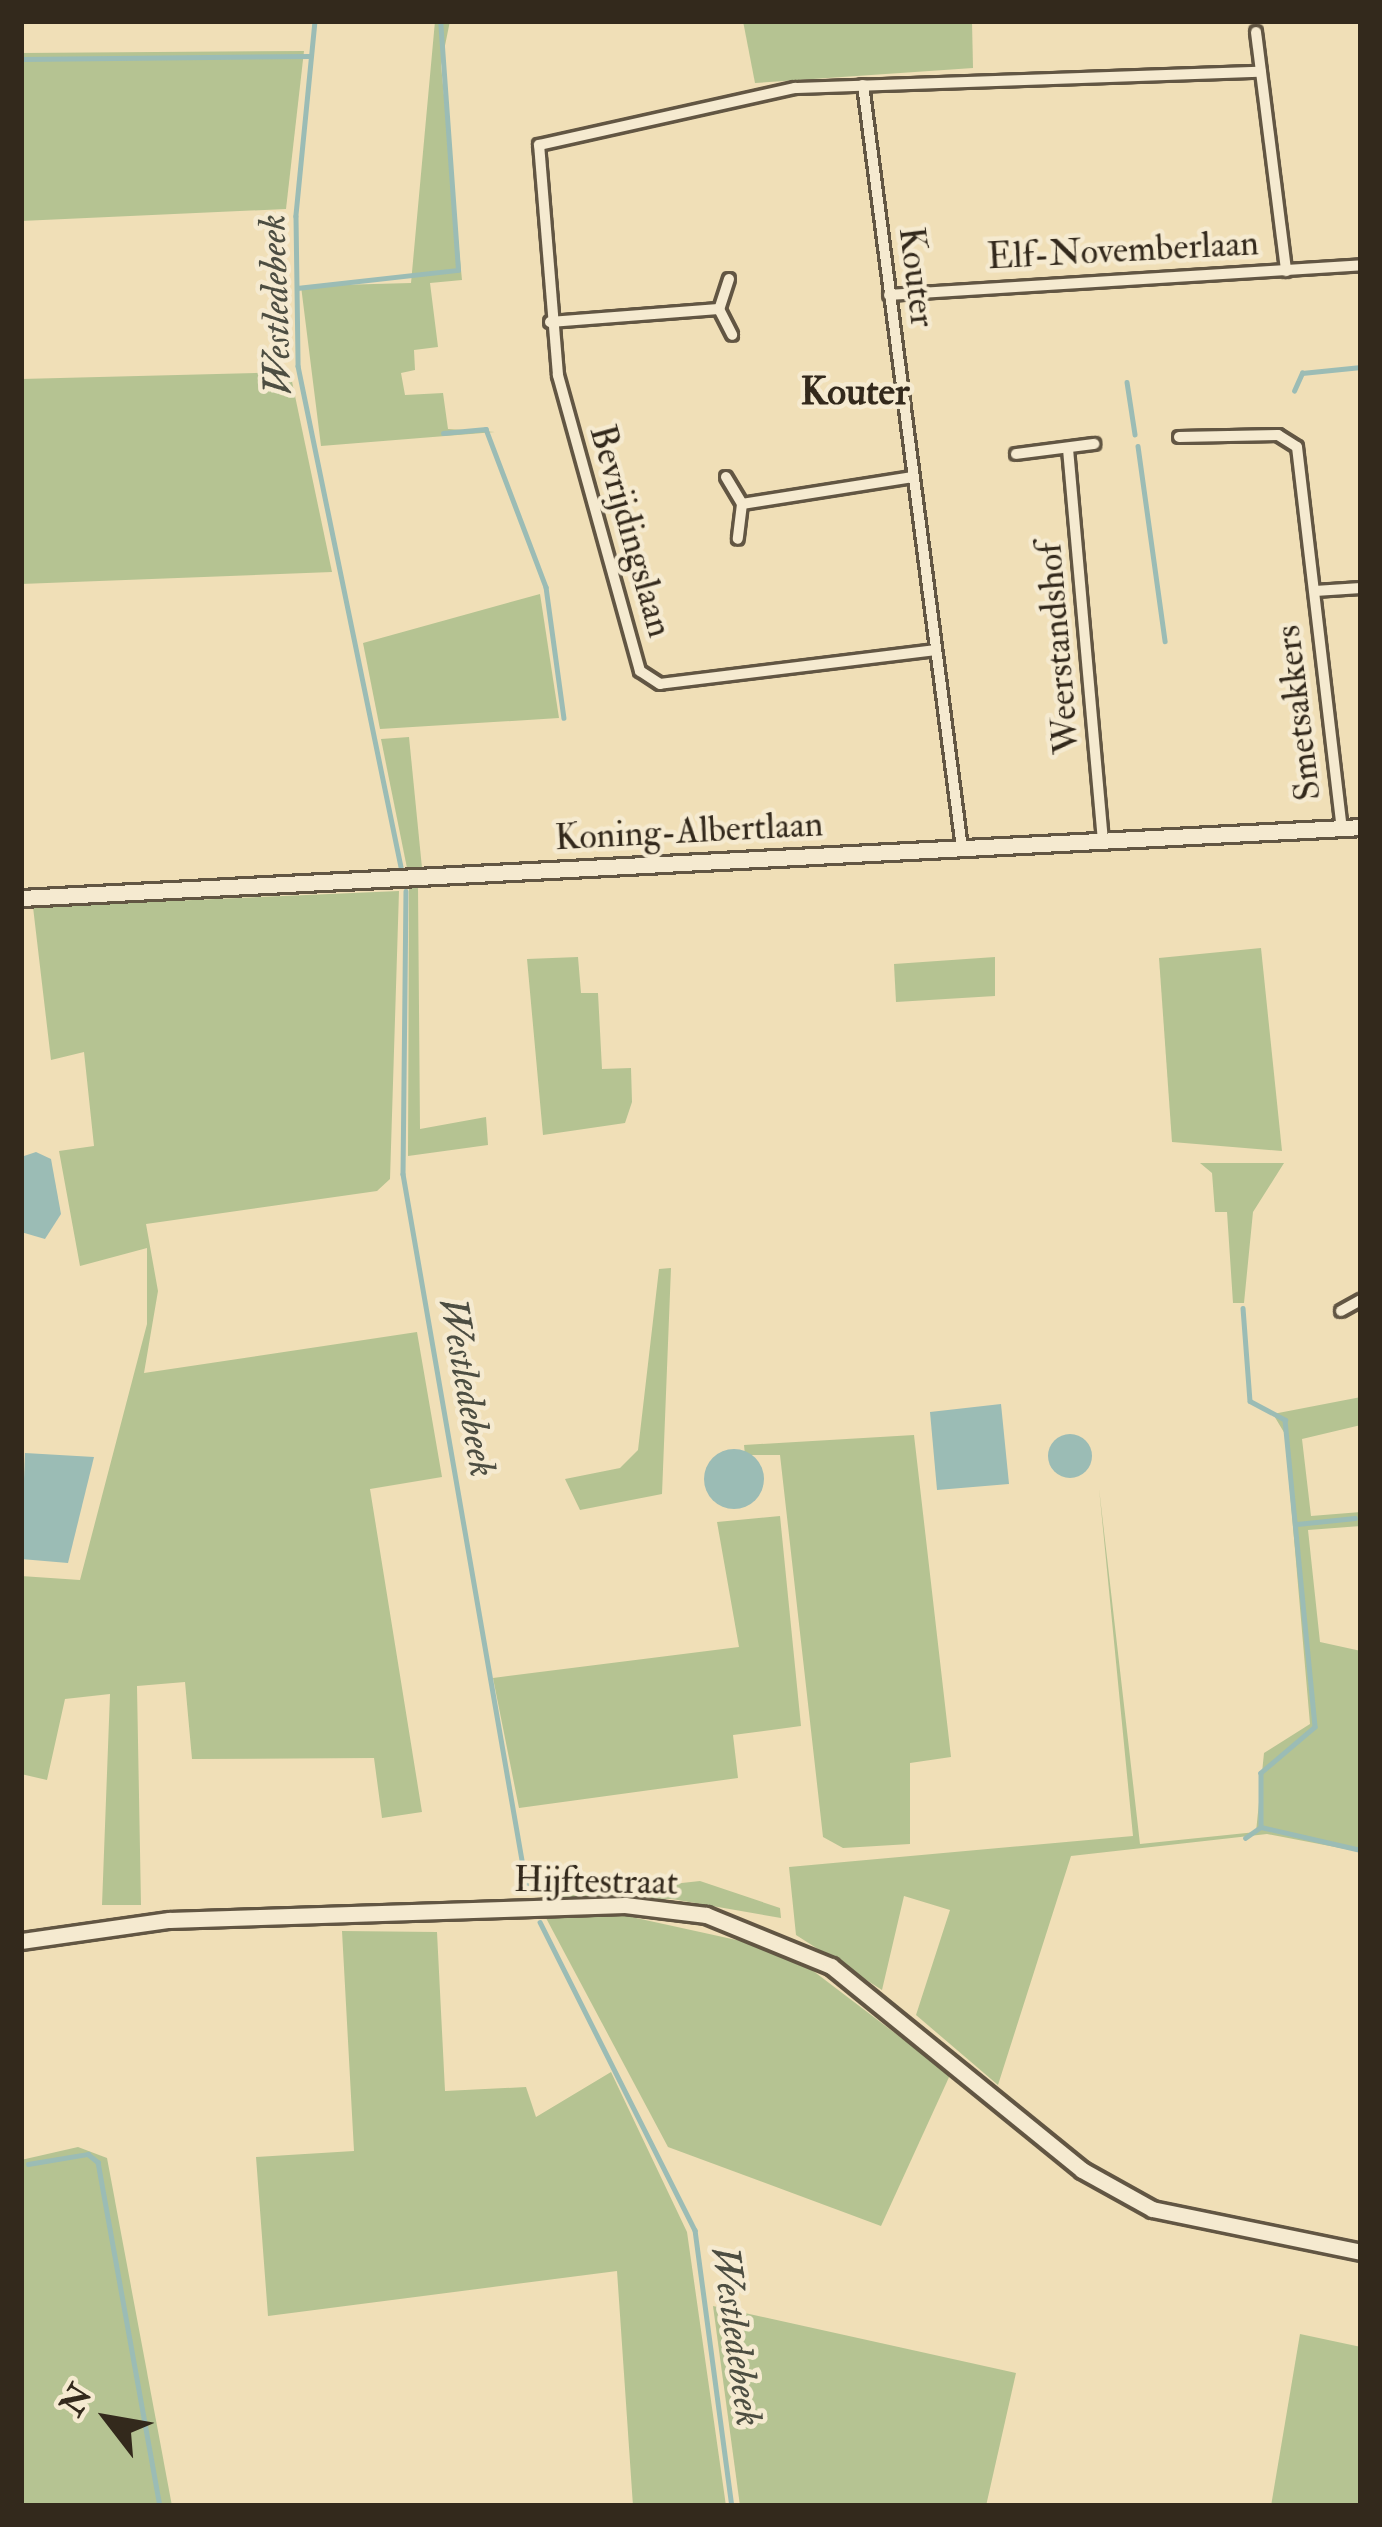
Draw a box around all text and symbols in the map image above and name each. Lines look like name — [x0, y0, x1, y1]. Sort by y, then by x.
water label: Westledebeek — [249, 213, 303, 397]
street label: Elf-Novemberlaan — [986, 221, 1260, 279]
street label: Kouter — [889, 224, 945, 330]
district label: Kouter — [801, 369, 909, 415]
street label: Bevrijdingslaan — [580, 420, 682, 642]
street label: Weerstandshof — [1027, 541, 1089, 755]
street label: Smetsakkers — [1266, 623, 1330, 803]
street label: Koning-Albertlaan — [554, 802, 824, 860]
water label: Westledebeek — [428, 1293, 506, 1481]
street label: Hijftestraat — [513, 1858, 679, 1904]
water label: Westledebeek — [700, 2243, 772, 2429]
north arrow — [48, 2359, 168, 2479]
text: N — [52, 2377, 102, 2423]

